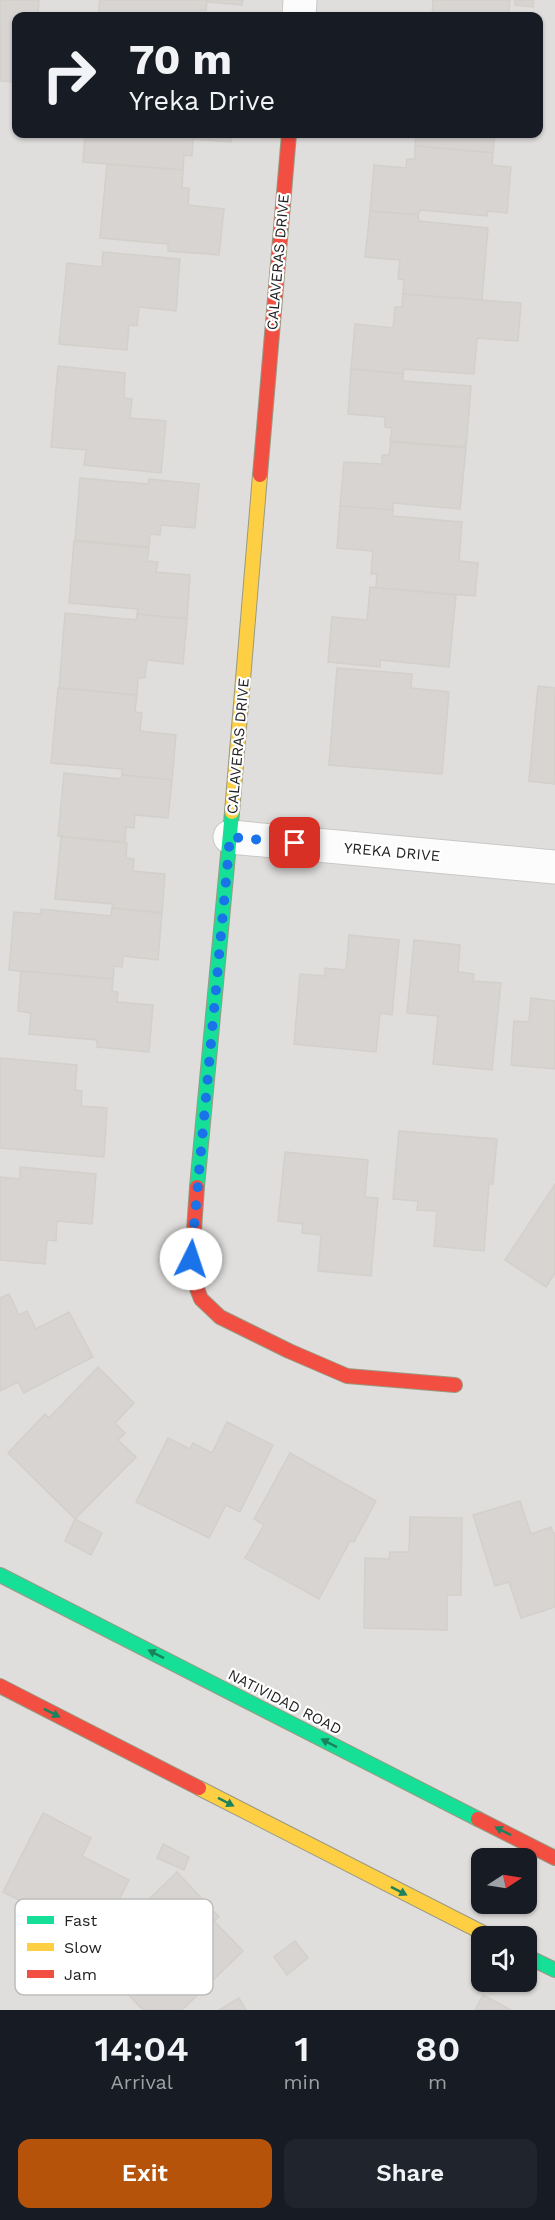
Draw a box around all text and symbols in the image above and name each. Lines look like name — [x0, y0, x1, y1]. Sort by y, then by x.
text: 70 m — [129, 35, 232, 84]
icon: right — [30, 36, 108, 114]
text: Yreka Drive — [129, 85, 275, 117]
street label: CALAVERAS DRIVE — [263, 193, 293, 331]
street label: CALAVERAS DRIVE — [223, 677, 253, 815]
pin — [269, 817, 320, 868]
icon: arrive — [278, 826, 311, 859]
street label: YREKA DRIVE — [343, 839, 441, 865]
position arrow — [159, 1227, 223, 1291]
one-way arrow — [147, 1649, 164, 1659]
street label: NATIVIDAD ROAD — [225, 1666, 345, 1738]
one-way arrow — [44, 1708, 61, 1718]
one-way arrow — [321, 1738, 338, 1747]
one-way arrow — [217, 1797, 234, 1807]
one-way arrow — [494, 1827, 512, 1837]
north arrow — [471, 1848, 537, 1914]
map controls — [471, 1848, 537, 1992]
one-way arrow — [391, 1886, 408, 1895]
legend — [15, 1899, 213, 1995]
text: Fast — [64, 1911, 97, 1930]
button: sound — [471, 1926, 537, 1992]
text: Slow — [64, 1938, 102, 1957]
text: Jam — [64, 1965, 97, 1984]
text: 14:04 — [95, 2028, 189, 2070]
text: 1 — [294, 2028, 309, 2070]
text: 80 — [415, 2028, 460, 2070]
text: Arrival — [111, 2070, 173, 2094]
text: min — [284, 2070, 320, 2094]
text: m — [428, 2070, 447, 2094]
button: Exit — [18, 2139, 272, 2208]
button: Share — [284, 2139, 537, 2208]

